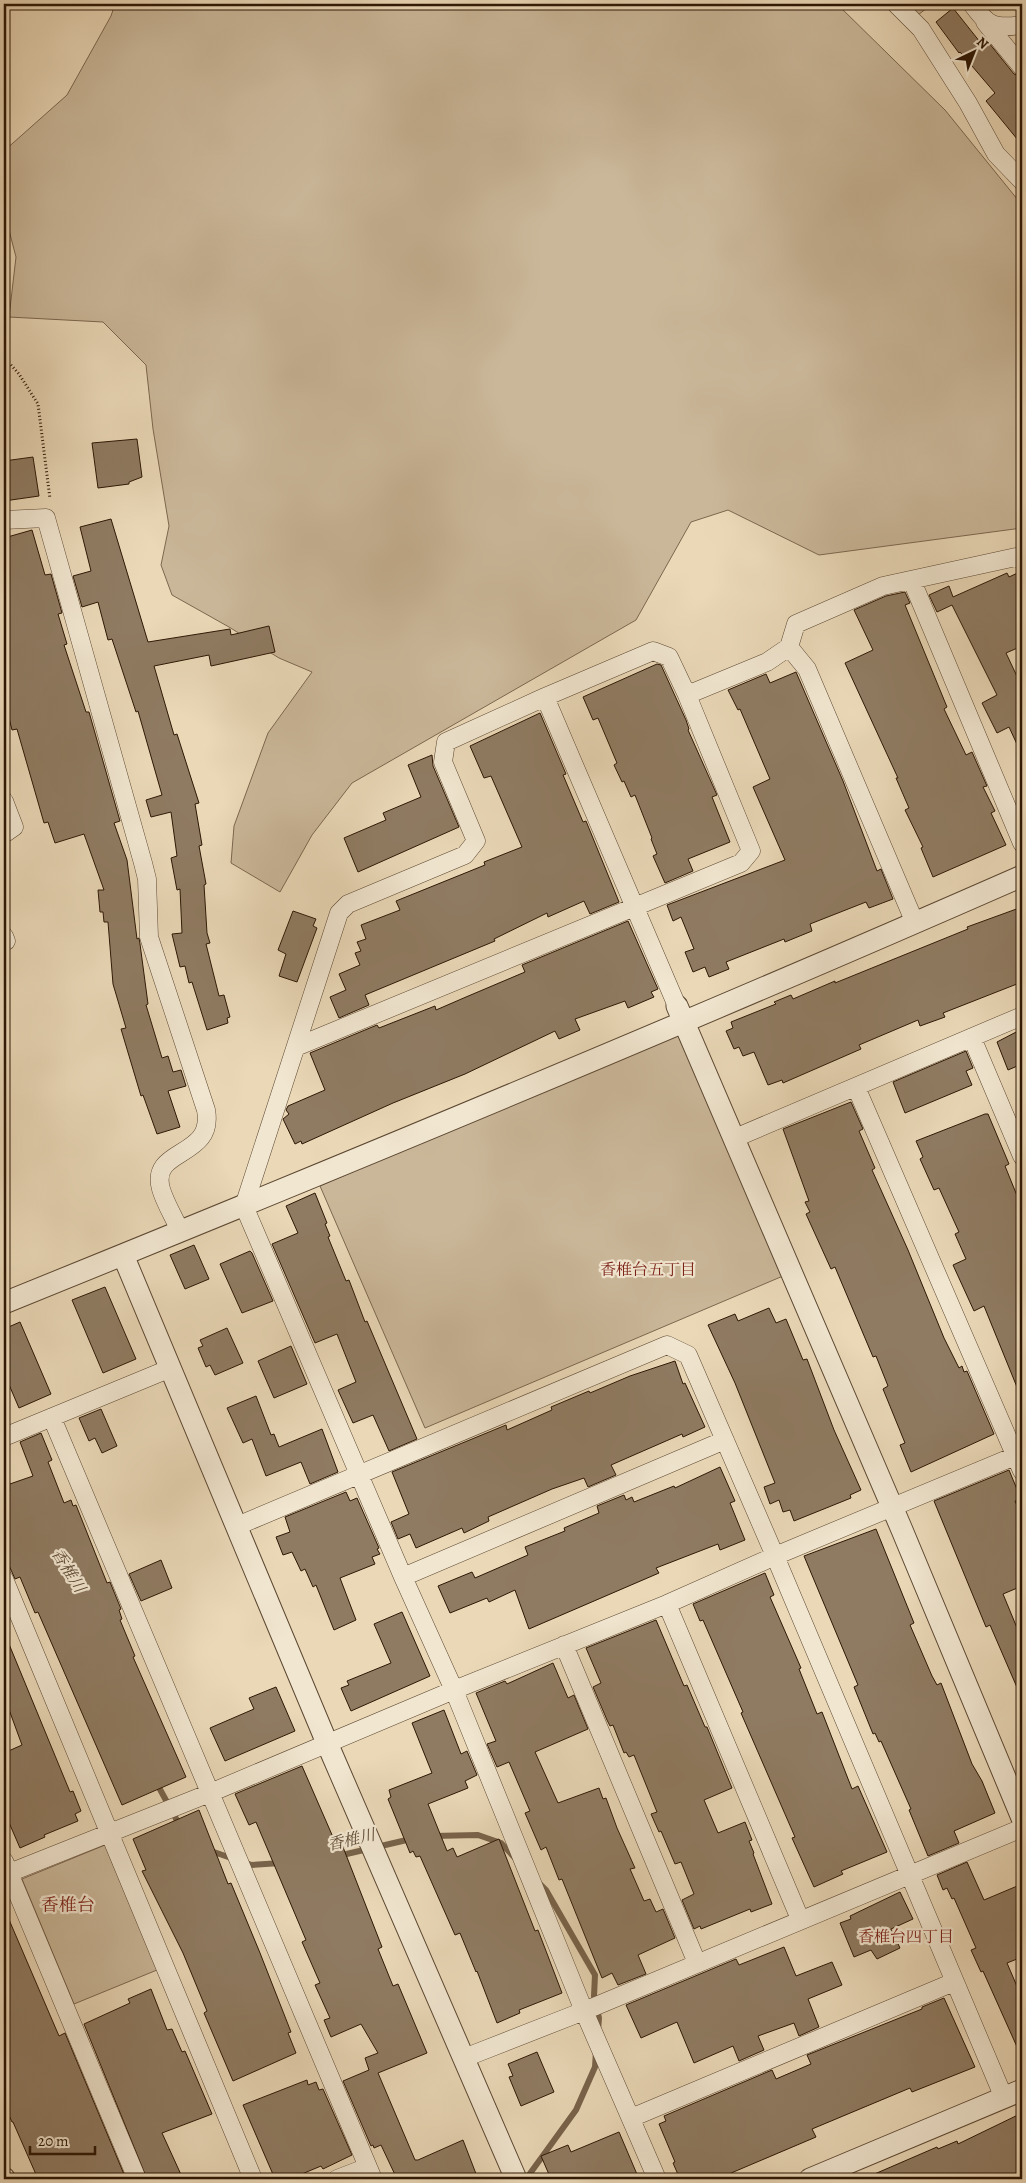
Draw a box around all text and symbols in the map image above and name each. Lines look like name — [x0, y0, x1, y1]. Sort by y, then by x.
north arrow — [948, 28, 998, 78]
text: N — [972, 32, 993, 53]
district label: 香椎台五丁目 — [600, 1259, 696, 1281]
water label: 香椎川 — [46, 1544, 91, 1598]
water label: 香椎川 — [325, 1823, 379, 1856]
district label: 香椎台 — [41, 1893, 95, 1917]
district label: 香椎台四丁目 — [858, 1926, 954, 1948]
scale bar — [30, 2123, 95, 2155]
text: 20 m — [38, 2131, 69, 2151]

